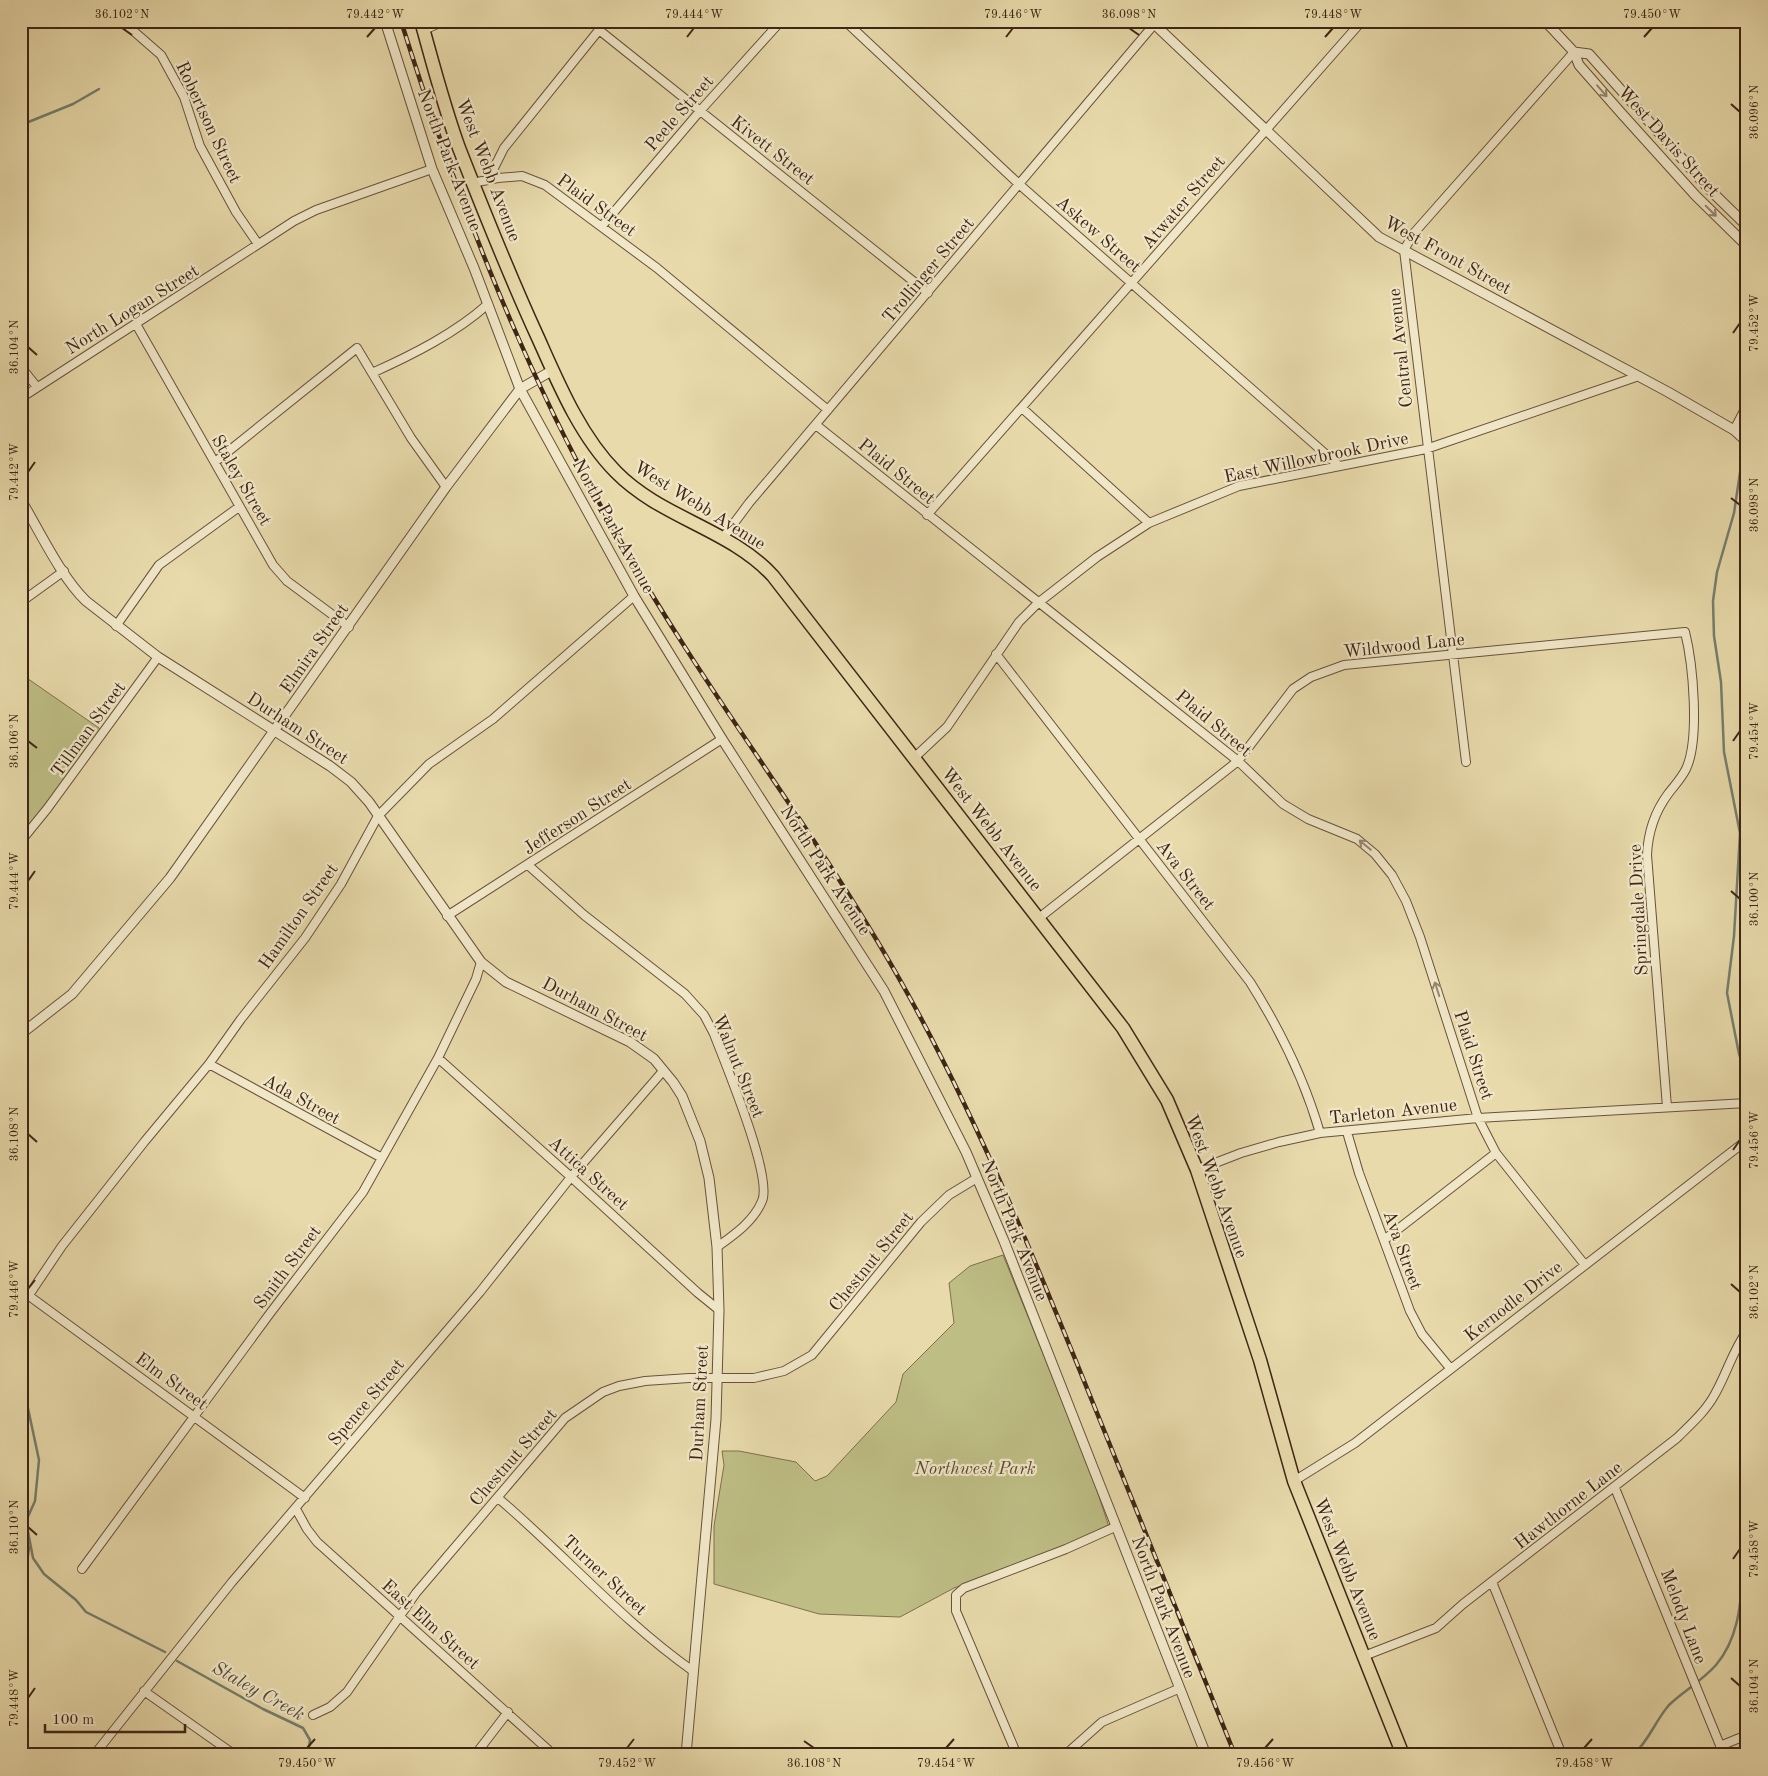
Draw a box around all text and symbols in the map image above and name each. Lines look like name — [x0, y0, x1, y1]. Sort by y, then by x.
text: 79.450°W — [1623, 8, 1681, 21]
text: 36.102°N — [95, 9, 149, 21]
text: 79.442°W — [346, 9, 404, 21]
text: 79.444°W — [665, 9, 723, 21]
text: 79.446°W — [984, 9, 1042, 21]
text: 36.098°N — [1102, 9, 1156, 21]
text: 79.448°W — [1304, 9, 1362, 21]
street label: Robertson Street — [172, 59, 244, 186]
street label: Peele Street — [642, 72, 717, 155]
street label: West Davis Street — [1614, 83, 1723, 201]
one-way arrow — [1596, 84, 1607, 97]
text: 36.096°N — [1749, 85, 1761, 139]
street label: North Park Avenue — [414, 87, 484, 234]
street label: West Webb Avenue — [453, 96, 524, 244]
street label: Kivett Street — [727, 113, 818, 189]
street label: Atwater Street — [1139, 153, 1229, 253]
street label: Plaid Street — [554, 171, 639, 240]
street label: Askew Street — [1052, 193, 1144, 276]
one-way arrow — [1705, 205, 1717, 218]
street label: Trollinger Street — [880, 214, 978, 327]
street label: West Front Street — [1381, 214, 1514, 298]
street label: North Logan Street — [63, 262, 202, 358]
street label: Central Avenue — [1386, 287, 1416, 408]
text: 79.452°W — [1748, 294, 1761, 352]
text: 36.104°N — [9, 320, 21, 374]
street label: East Willowbrook Drive — [1222, 430, 1410, 486]
street label: Staley Street — [208, 432, 274, 529]
street label: Plaid Street — [855, 436, 938, 508]
text: 79.442°W — [9, 443, 21, 501]
street label: North Park Avenue — [569, 456, 658, 597]
street label: West Webb Avenue — [631, 458, 768, 554]
text: 36.098°N — [1749, 478, 1761, 532]
street label: Elmira Street — [277, 600, 352, 697]
street label: Wildwood Lane — [1343, 631, 1466, 661]
street label: Tillman Street — [48, 679, 129, 781]
street label: Plaid Street — [1172, 687, 1255, 761]
street label: Durham Street — [244, 689, 351, 768]
text: 79.454°W — [1748, 702, 1761, 760]
text: 36.106°N — [9, 714, 21, 768]
street label: West Webb Avenue — [938, 764, 1045, 895]
street label: Jefferson Street — [520, 775, 635, 858]
street label: North Park Avenue — [777, 802, 874, 939]
street label: Ava Street — [1153, 837, 1218, 914]
one-way arrow — [1359, 840, 1372, 851]
street label: Springdale Drive — [1627, 844, 1651, 976]
text: 79.444°W — [9, 852, 21, 910]
street label: Hamilton Street — [256, 860, 342, 973]
text: 36.100°N — [1749, 872, 1761, 926]
street label: Durham Street — [539, 975, 650, 1045]
one-way arrow — [1431, 981, 1441, 997]
street label: Plaid Street — [1450, 1008, 1496, 1102]
street label: Walnut Street — [709, 1012, 767, 1121]
street label: Ada Street — [260, 1071, 343, 1128]
street label: Tarleton Avenue — [1328, 1096, 1458, 1128]
text: 36.108°N — [9, 1107, 21, 1161]
text: 79.456°W — [1748, 1111, 1761, 1169]
street label: West Webb Avenue — [1182, 1112, 1250, 1261]
street label: Attica Street — [545, 1133, 632, 1214]
street label: North Park Avenue — [978, 1157, 1051, 1304]
street label: Chestnut Street — [826, 1208, 917, 1315]
street label: Ava Street — [1379, 1208, 1425, 1293]
street label: Smith Street — [251, 1223, 325, 1313]
street label: Kernodle Drive — [1461, 1258, 1566, 1345]
text: 79.446°W — [9, 1260, 21, 1318]
text: 36.102°N — [1749, 1265, 1761, 1319]
street label: Durham Street — [688, 1344, 712, 1462]
street label: Elm Street — [132, 1350, 211, 1414]
street label: Spence Street — [325, 1356, 408, 1450]
street label: Chestnut Street — [467, 1405, 561, 1510]
street label: Hawthorne Lane — [1511, 1458, 1626, 1553]
park label: Northwest Park — [913, 1460, 1036, 1478]
street label: West Webb Avenue — [1310, 1496, 1384, 1643]
text: 36.110°N — [9, 1500, 21, 1554]
text: 79.458°W — [1748, 1520, 1761, 1578]
street label: Turner Street — [559, 1532, 650, 1619]
street label: North Park Avenue — [1128, 1534, 1198, 1681]
street label: Melody Lane — [1657, 1566, 1709, 1666]
street label: East Elm Street — [378, 1576, 483, 1673]
water label: Staley Creek — [208, 1659, 307, 1725]
text: 36.104°N — [1749, 1659, 1761, 1713]
text: 79.448°W — [9, 1669, 21, 1727]
scale bar — [45, 1701, 185, 1733]
text: 100 m — [52, 1713, 94, 1728]
text: 79.450°W — [278, 1757, 336, 1770]
text: 79.452°W — [598, 1757, 656, 1770]
text: 79.454°W — [917, 1757, 975, 1770]
text: 79.456°W — [1236, 1757, 1294, 1770]
text: 79.458°W — [1555, 1757, 1613, 1770]
text: 36.108°N — [787, 1758, 841, 1770]

